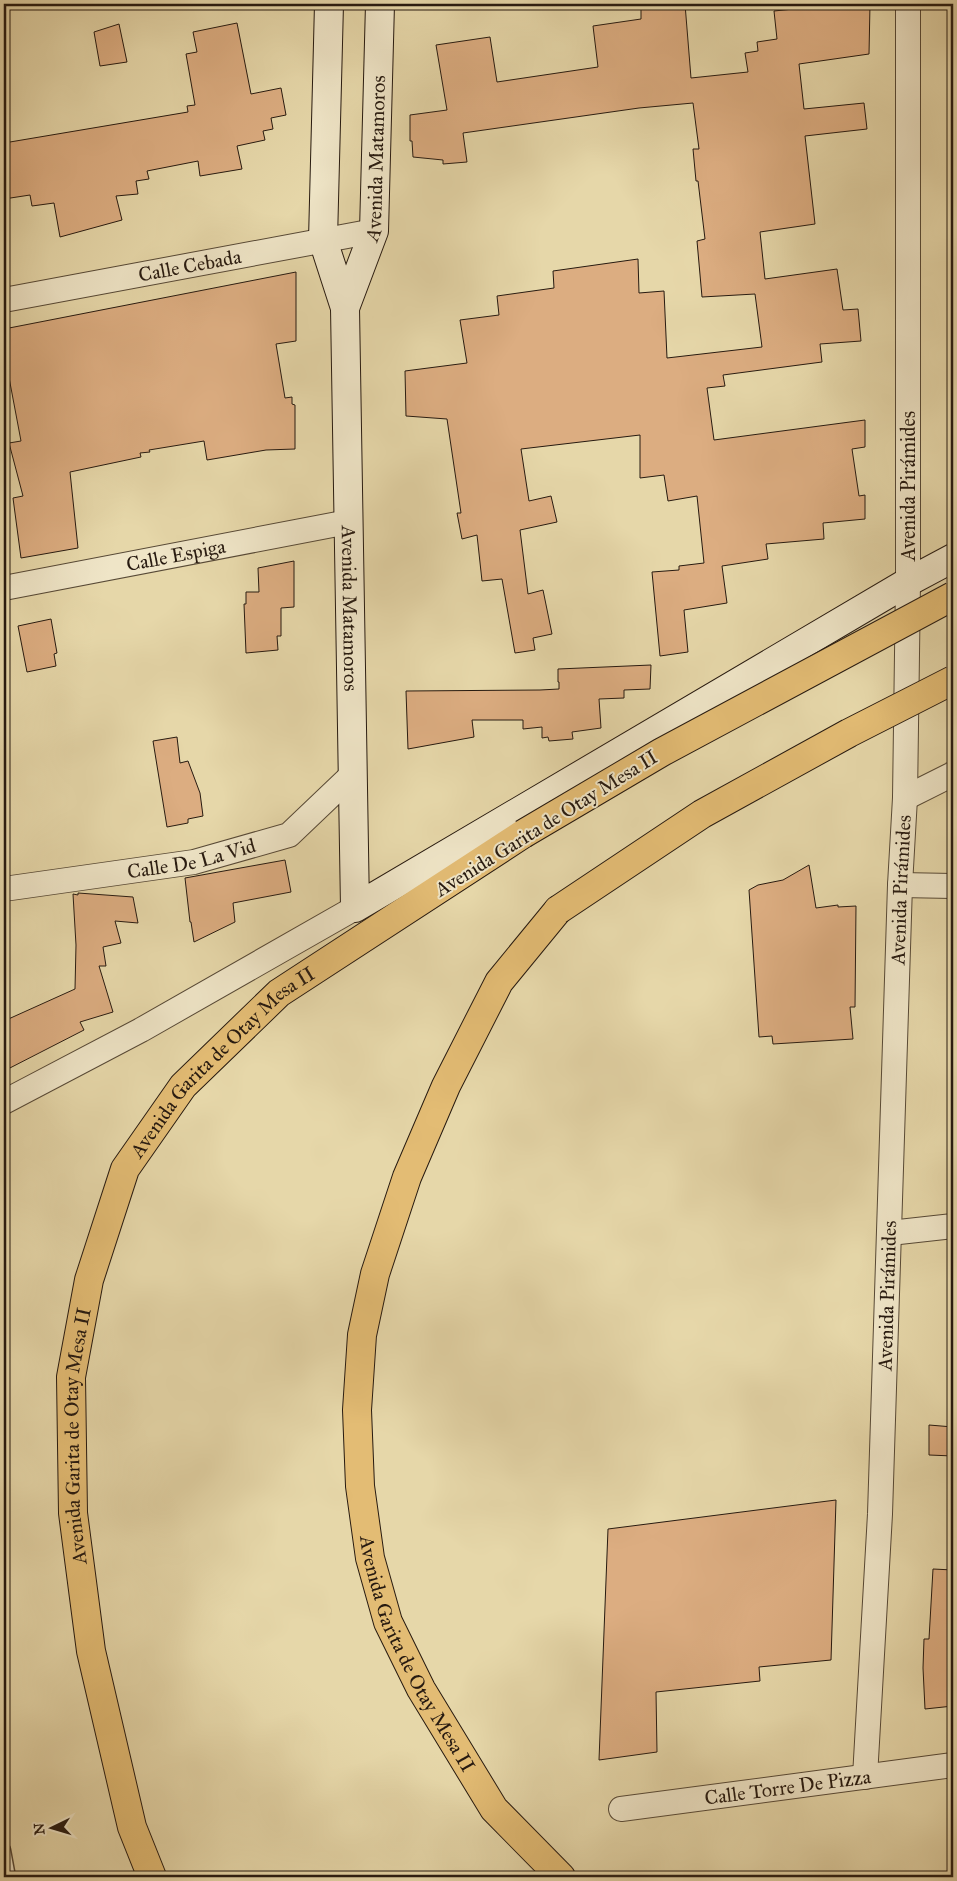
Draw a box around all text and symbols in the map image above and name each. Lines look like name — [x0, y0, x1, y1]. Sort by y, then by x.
street label: Avenida Matamoros — [359, 75, 390, 246]
street label: Calle Cebada — [136, 244, 244, 287]
street label: Avenida Pirámides — [896, 411, 920, 562]
street label: Avenida Matamoros — [337, 524, 363, 692]
street label: Calle Espiga — [124, 534, 228, 576]
street label: Avenida Garita de Otay Mesa II — [429, 744, 662, 902]
street label: Avenida Pirámides — [885, 814, 916, 966]
street label: Calle De La Vid — [126, 833, 258, 883]
street label: Avenida Garita de Otay Mesa II — [124, 961, 319, 1163]
street label: Avenida Pirámides — [873, 1220, 901, 1372]
street label: Avenida Garita de Otay Mesa II — [59, 1306, 96, 1567]
street label: Avenida Garita de Otay Mesa II — [355, 1533, 480, 1776]
street label: Calle Torre De Pizza — [703, 1764, 873, 1810]
north arrow — [28, 1804, 78, 1854]
text: N — [31, 1822, 49, 1836]

